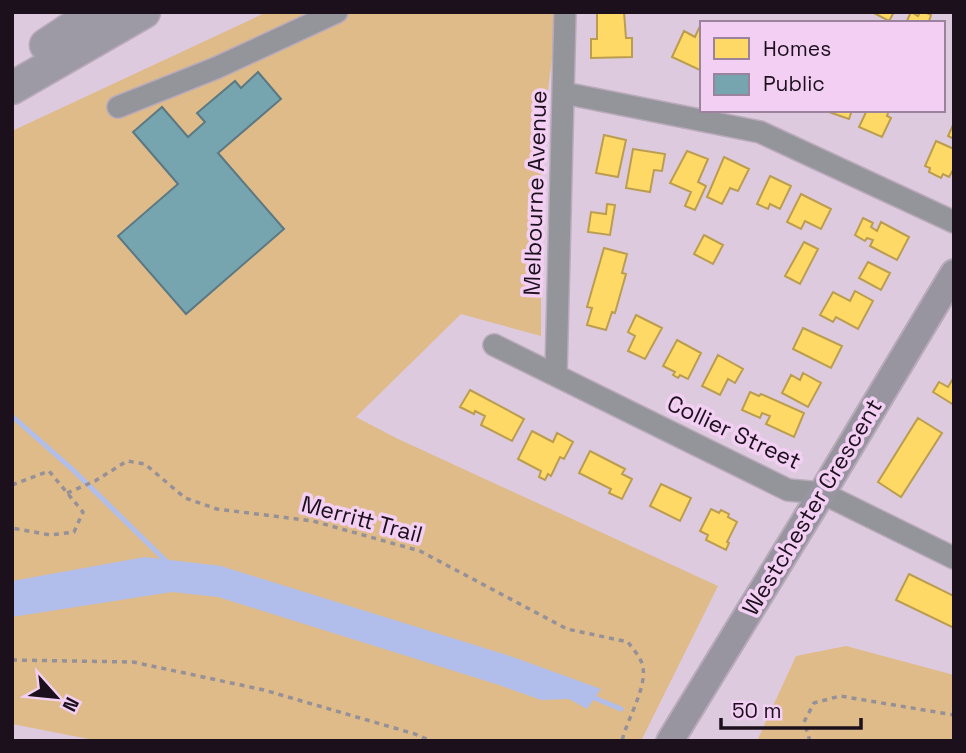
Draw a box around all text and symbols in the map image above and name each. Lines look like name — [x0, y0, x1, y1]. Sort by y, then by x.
legend — [700, 21, 945, 112]
text: Homes — [763, 35, 831, 62]
text: Public — [763, 70, 825, 97]
street label: Melbourne Avenue — [516, 90, 554, 296]
street label: Collier Street — [662, 388, 806, 476]
street label: Westchester Crescent — [735, 393, 889, 621]
street label: Merritt Trail — [298, 488, 426, 550]
north arrow — [21, 662, 91, 732]
scale bar — [721, 686, 861, 730]
text: N — [57, 693, 85, 716]
text: 50 m — [732, 697, 782, 724]

